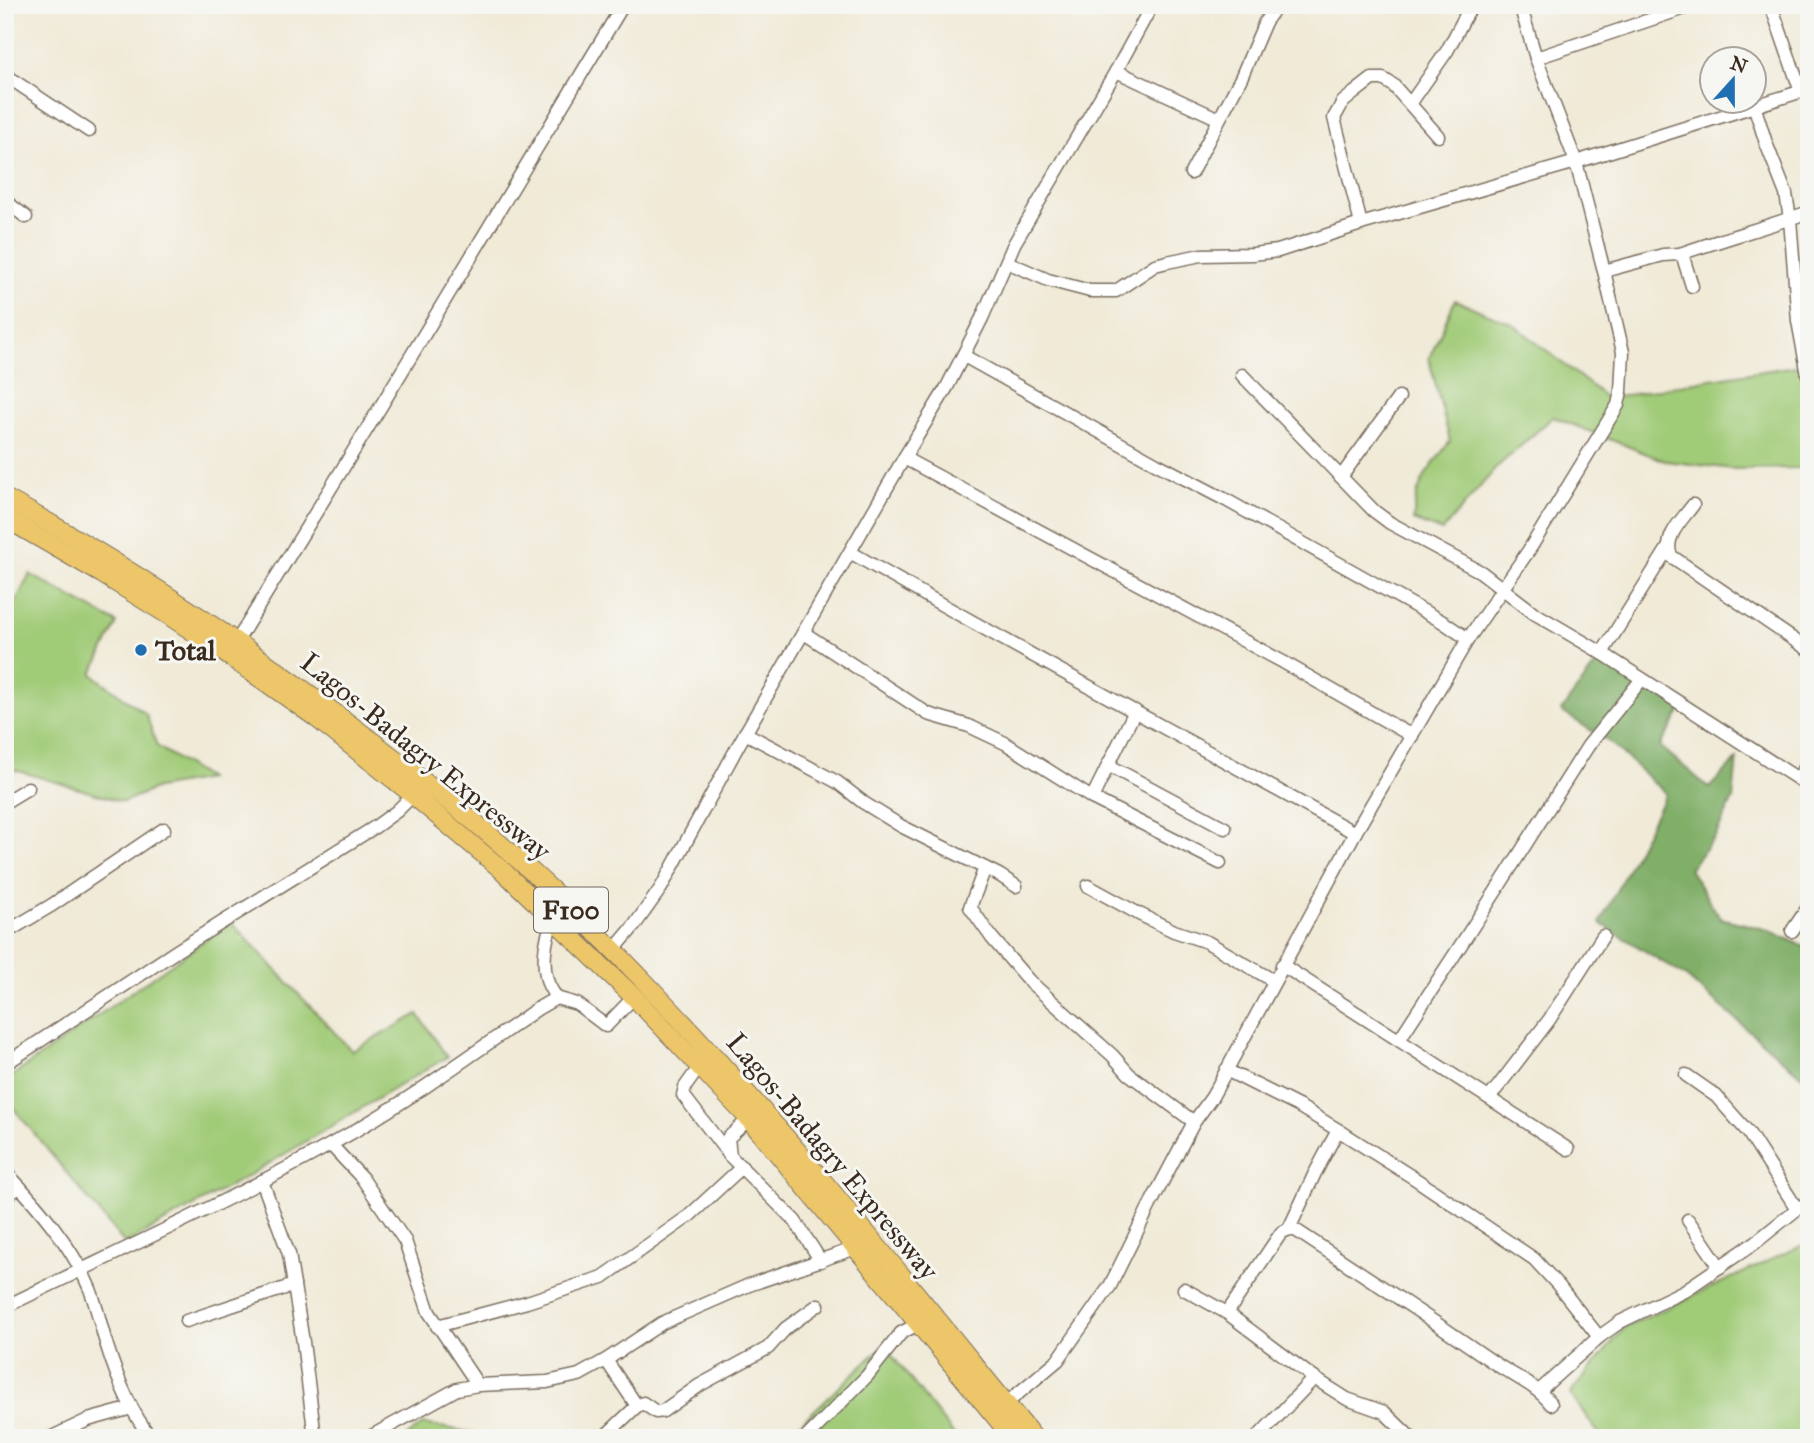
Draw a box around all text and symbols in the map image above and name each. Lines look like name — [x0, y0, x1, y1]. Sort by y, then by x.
north arrow — [1699, 46, 1769, 116]
text: N — [1727, 51, 1751, 78]
place label: Total — [155, 633, 216, 668]
marker: Total — [133, 642, 149, 658]
street label: Lagos-Badagry Expressway — [293, 645, 559, 869]
road number: F100 — [534, 888, 608, 932]
street label: Lagos-Badagry Expressway — [719, 1025, 947, 1288]

